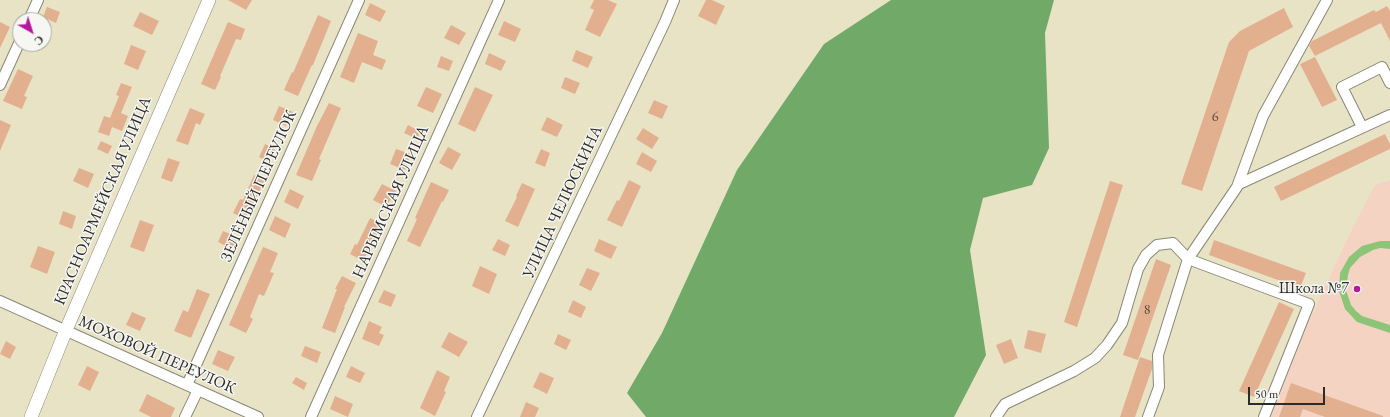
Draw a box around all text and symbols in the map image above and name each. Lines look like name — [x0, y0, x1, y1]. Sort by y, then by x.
north arrow — [12, 12, 52, 52]
text: С — [31, 33, 46, 48]
street label: КРАСНОАРМЕЙСКАЯ УЛИЦА — [50, 94, 156, 308]
street label: ЗЕЛЁНЫЙ ПЕРЕУЛОК — [217, 107, 301, 265]
house number: 6 — [1212, 109, 1218, 125]
street label: УЛИЦА ЧЕЛЮСКИНА — [519, 122, 607, 282]
street label: НАРЫМСКАЯ УЛИЦА — [349, 123, 433, 281]
place label: Школа №7 — [1279, 279, 1349, 299]
marker: Школа №7 — [1352, 284, 1362, 294]
house number: 8 — [1144, 302, 1150, 318]
street label: МОХОВОЙ ПЕРЕУЛОК — [75, 312, 239, 398]
scale bar — [1250, 379, 1327, 405]
text: 50 m — [1255, 386, 1278, 402]

